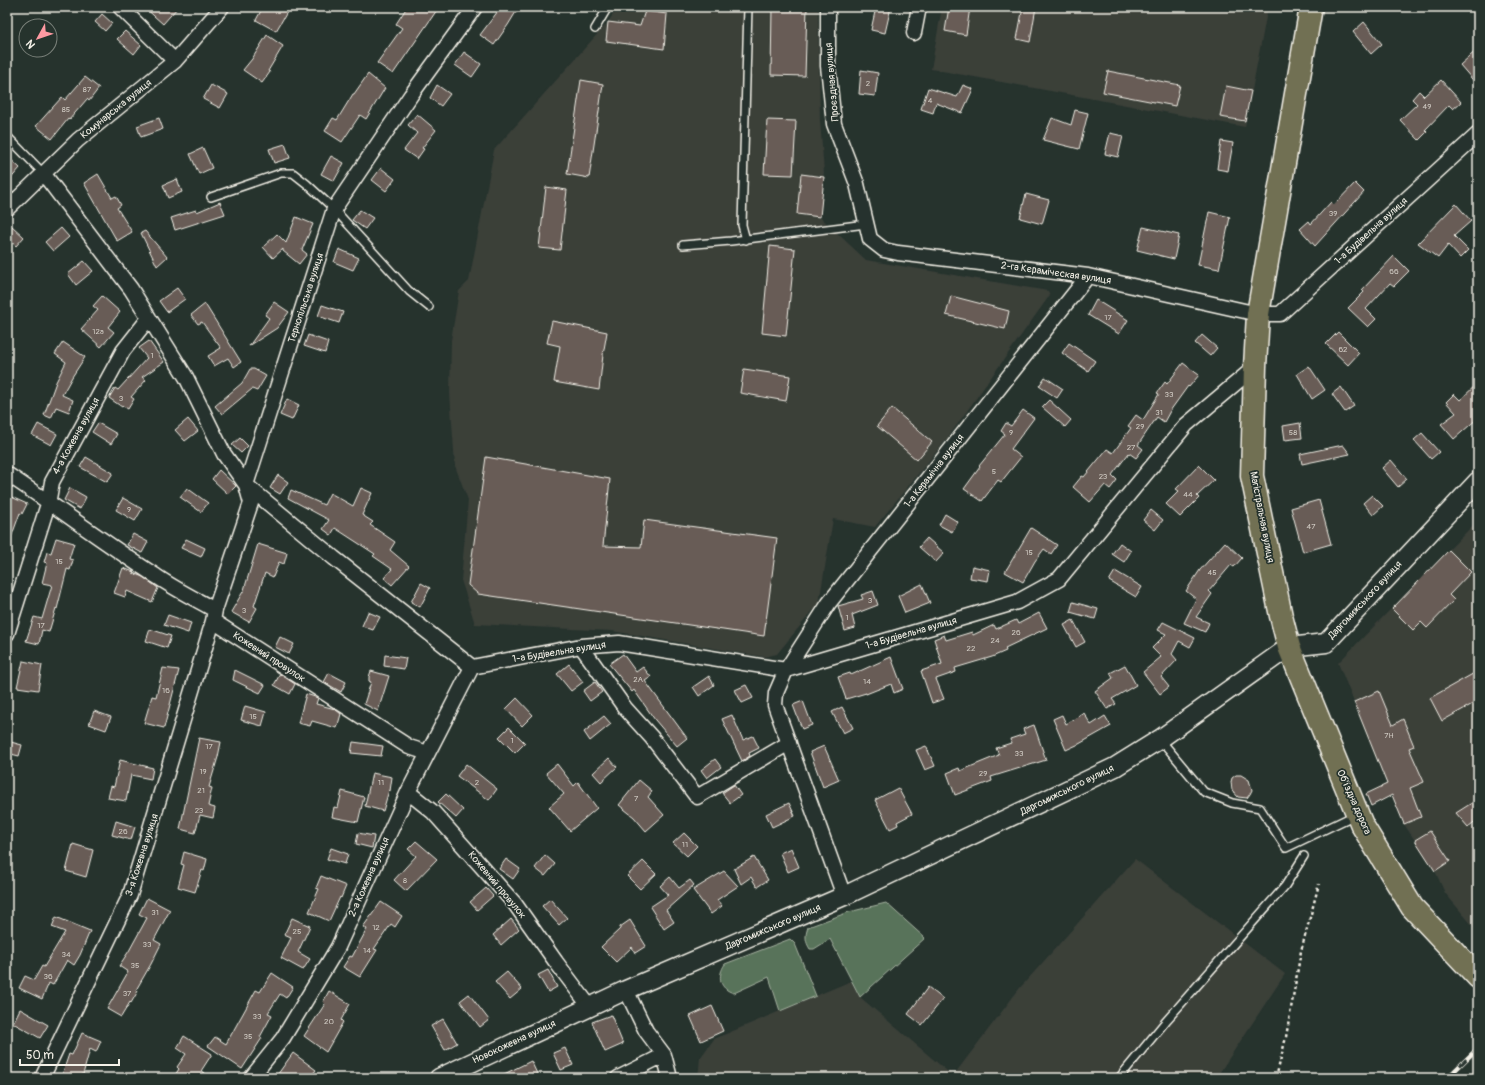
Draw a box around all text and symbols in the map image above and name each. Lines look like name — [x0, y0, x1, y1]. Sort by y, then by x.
north arrow — [18, 18, 58, 58]
text: N — [23, 37, 38, 51]
street label: Проєздная вулиця — [823, 42, 841, 122]
street label: Комунарська вулиця — [78, 77, 154, 141]
house number: 2 — [866, 79, 871, 88]
house number: 87 — [83, 85, 92, 94]
house number: 4 — [928, 96, 933, 105]
house number: 49 — [1423, 102, 1431, 111]
house number: 85 — [62, 105, 70, 114]
street label: 1-а Будівельна вулиця — [1332, 195, 1410, 267]
house number: 39 — [1329, 209, 1337, 218]
street label: Тернопільська вулиця — [286, 251, 326, 344]
street label: 2-га Кєрамічєская вулиця — [1000, 259, 1112, 287]
house number: 66 — [1389, 267, 1399, 276]
house number: 17 — [1104, 313, 1112, 322]
house number: 12а — [92, 327, 104, 336]
house number: 62 — [1338, 345, 1348, 354]
house number: 1 — [150, 351, 154, 360]
house number: 33 — [1165, 390, 1174, 399]
house number: 3 — [119, 394, 124, 403]
street label: 4-а Кожевна вулиця — [50, 395, 102, 476]
house number: 31 — [1155, 408, 1163, 417]
house number: 29 — [1136, 422, 1144, 431]
house number: 9 — [1009, 428, 1013, 437]
house number: 58 — [1289, 428, 1297, 437]
street label: 1-а Керамічна вулиця — [902, 432, 967, 510]
house number: 27 — [1127, 443, 1136, 452]
house number: 5 — [992, 467, 996, 476]
street label: Магістральная вулиця — [1247, 470, 1277, 564]
house number: 23 — [1099, 472, 1108, 481]
house number: 44 — [1183, 490, 1193, 499]
house number: 9 — [127, 505, 131, 514]
house number: 47 — [1307, 522, 1316, 531]
house number: 15 — [1025, 548, 1033, 557]
house number: 15 — [55, 557, 63, 566]
street label: Даргомижського вулиця — [1325, 558, 1405, 642]
house number: 45 — [1208, 568, 1216, 577]
house number: 3 — [868, 596, 873, 605]
house number: 3 — [242, 606, 247, 615]
house number: 1 — [845, 613, 849, 622]
street label: 1-а Будівельна вулиця — [864, 614, 958, 652]
house number: 17 — [37, 621, 45, 630]
house number: 26 — [1011, 628, 1021, 637]
street label: Кожевний провулок — [231, 629, 307, 685]
house number: 24 — [990, 636, 1000, 645]
street label: 1-а Будівельна вулиця — [511, 639, 607, 665]
house number: 22 — [967, 644, 976, 653]
house number: 2А — [633, 675, 643, 684]
house number: 14 — [863, 677, 871, 686]
house number: 16 — [162, 686, 170, 695]
house number: 15 — [249, 712, 257, 721]
house number: 7Н — [1384, 731, 1394, 740]
house number: 1 — [510, 736, 514, 745]
house number: 17 — [205, 742, 213, 751]
house number: 33 — [1015, 749, 1024, 758]
street label: Даргомижського вулиця — [1017, 762, 1116, 818]
house number: 19 — [199, 767, 207, 776]
street label: Об'їздна дорога — [1334, 768, 1374, 837]
house number: 29 — [979, 769, 987, 778]
house number: 11 — [378, 778, 384, 787]
house number: 2 — [475, 778, 480, 787]
house number: 21 — [197, 786, 205, 795]
house number: 7 — [634, 794, 639, 803]
house number: 23 — [195, 806, 204, 815]
street label: 3-я Кожевна вулиця — [123, 812, 161, 898]
house number: 26 — [118, 827, 128, 836]
street label: 2-а Кожевна вулиця — [346, 835, 392, 919]
house number: 11 — [682, 840, 688, 849]
street label: Кожевний провулок — [465, 849, 529, 921]
house number: 8 — [403, 876, 407, 885]
street label: Даргомижського вулиця — [723, 901, 823, 953]
house number: 31 — [151, 908, 159, 917]
house number: 12 — [372, 923, 380, 932]
house number: 25 — [293, 927, 301, 936]
house number: 33 — [143, 940, 152, 949]
house number: 14 — [363, 946, 371, 955]
house number: 34 — [61, 950, 71, 959]
house number: 35 — [131, 961, 139, 970]
house number: 36 — [43, 972, 53, 981]
house number: 37 — [123, 989, 132, 998]
house number: 33 — [253, 1012, 262, 1021]
house number: 20 — [324, 1017, 335, 1026]
street label: Новокожевна вулиця — [470, 1017, 558, 1067]
house number: 35 — [244, 1032, 252, 1041]
scale bar — [20, 1041, 119, 1067]
text: 50 m — [26, 1048, 54, 1063]

